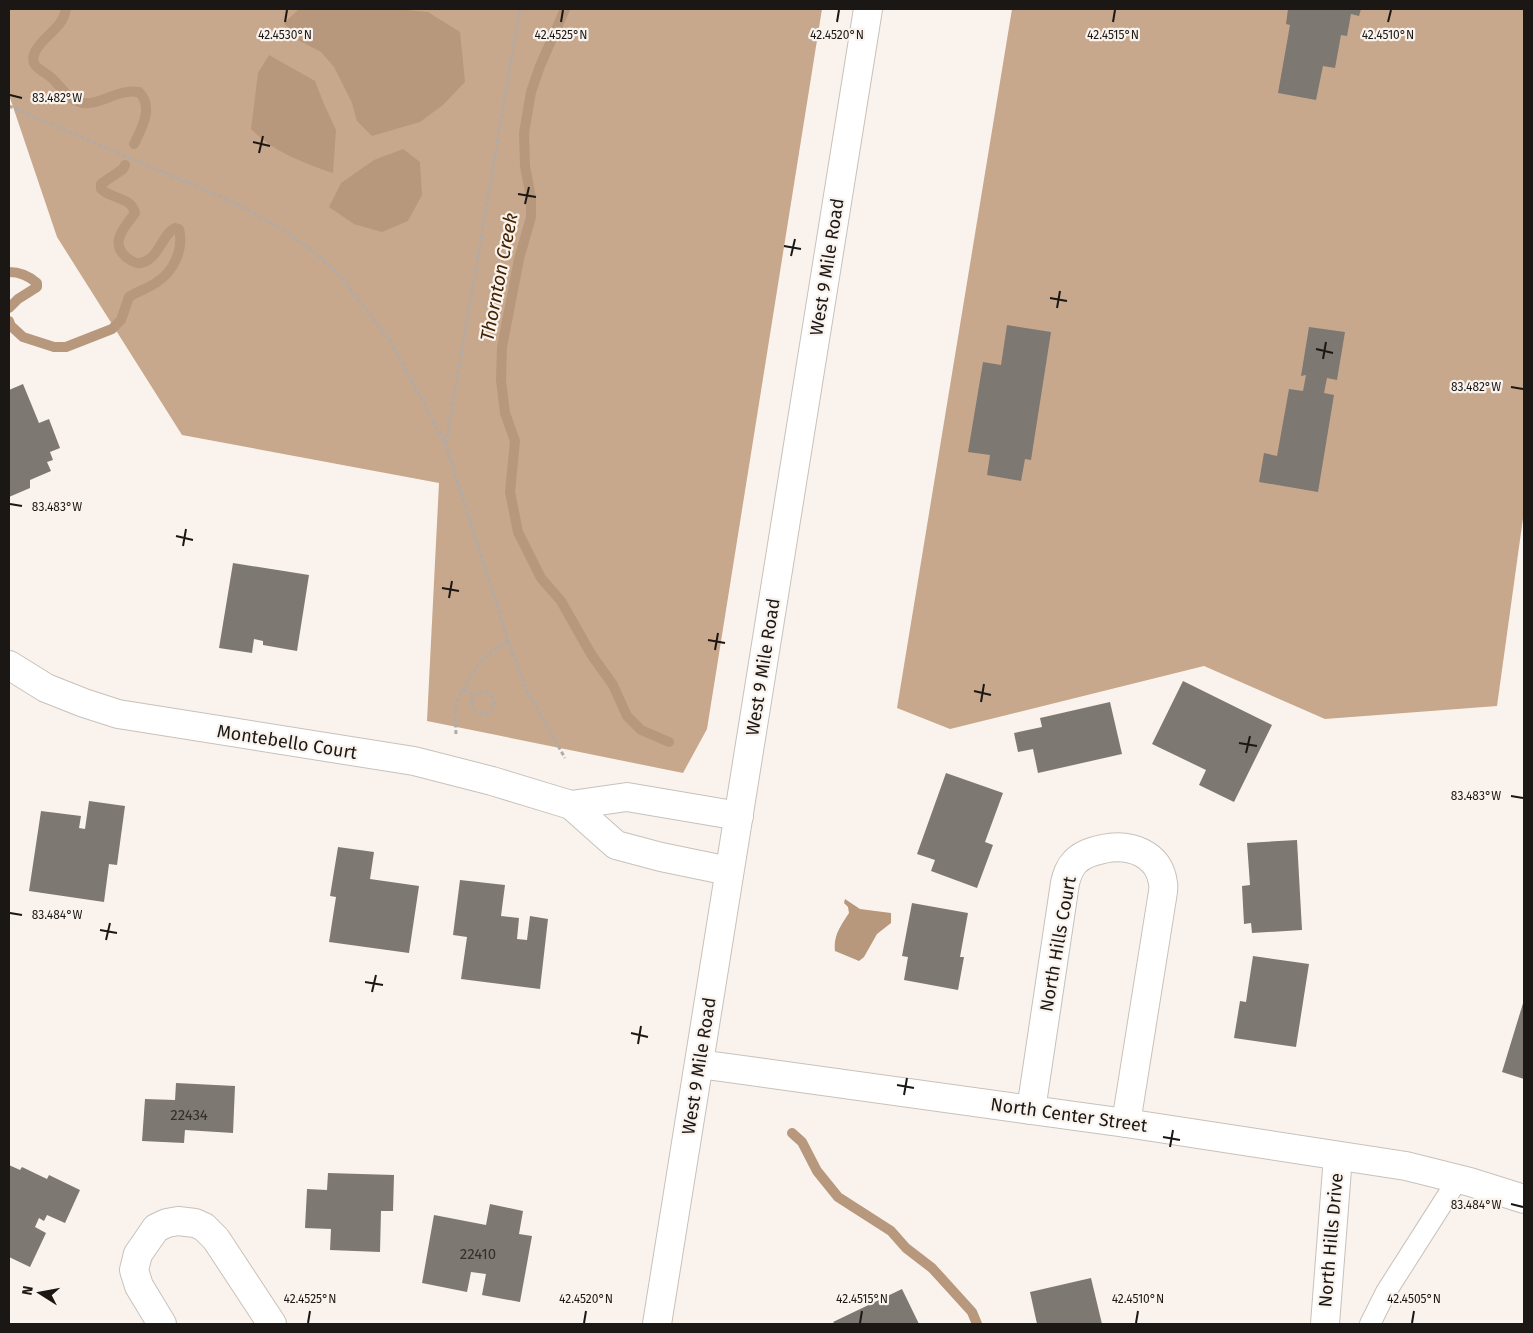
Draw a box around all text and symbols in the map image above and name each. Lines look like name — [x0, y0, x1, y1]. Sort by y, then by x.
text: 42.4530°N — [258, 28, 312, 42]
text: 42.4525°N — [534, 28, 588, 42]
text: 42.4520°N — [810, 28, 864, 42]
text: 42.4515°N — [1087, 28, 1139, 42]
text: 42.4510°N — [1362, 28, 1414, 42]
text: 83.482°W — [32, 91, 82, 105]
street label: West 9 Mile Road — [805, 197, 849, 337]
water label: Thornton Creek — [475, 211, 523, 343]
text: 83.482°W — [1451, 380, 1501, 394]
text: 83.483°W — [32, 500, 82, 514]
street label: West 9 Mile Road — [741, 597, 785, 737]
street label: Montebello Court — [215, 720, 359, 764]
text: 83.483°W — [1451, 789, 1501, 803]
street label: North Hills Court — [1035, 874, 1081, 1013]
text: 83.484°W — [32, 908, 82, 922]
street label: West 9 Mile Road — [677, 996, 721, 1136]
street label: North Center Street — [989, 1093, 1149, 1137]
house number: 22434 — [170, 1106, 208, 1124]
street label: North Hills Drive — [1314, 1172, 1348, 1308]
text: 83.484°W — [1451, 1198, 1501, 1212]
house number: 22410 — [460, 1245, 496, 1263]
north arrow — [15, 1268, 65, 1318]
text: N — [18, 1284, 37, 1297]
text: 42.4525°N — [283, 1292, 337, 1306]
text: 42.4520°N — [559, 1292, 613, 1306]
text: 42.4515°N — [836, 1292, 888, 1306]
text: 42.4510°N — [1112, 1292, 1164, 1306]
text: 42.4505°N — [1387, 1292, 1441, 1306]

